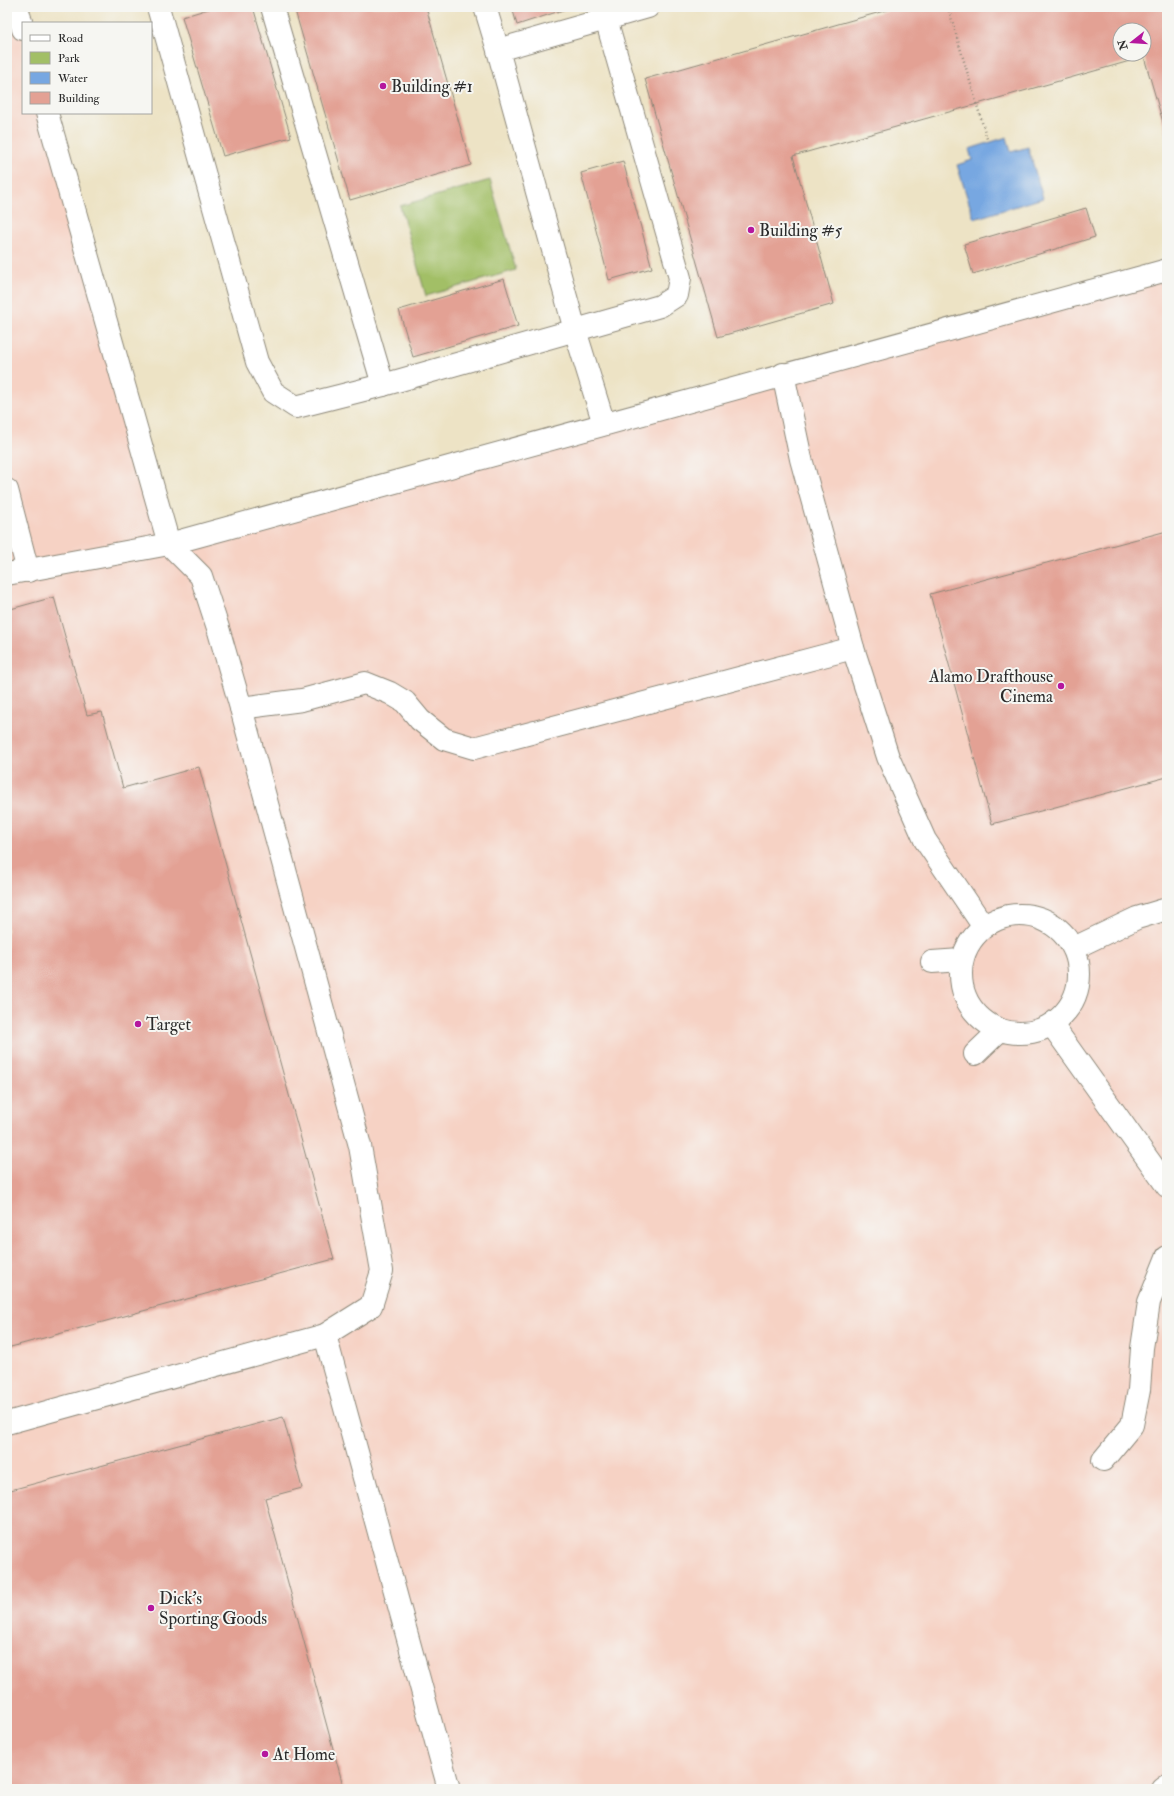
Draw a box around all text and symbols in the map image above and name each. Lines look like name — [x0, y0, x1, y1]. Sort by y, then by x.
legend — [22, 22, 152, 114]
north arrow — [1112, 22, 1152, 62]
text: Road — [58, 31, 83, 46]
text: N — [1115, 37, 1131, 52]
text: Park — [58, 51, 80, 66]
text: Water — [57, 71, 88, 86]
place label: Building #1 — [391, 76, 473, 97]
marker: Building #1 — [378, 81, 388, 91]
text: Building — [58, 91, 101, 106]
place label: Building #5 — [759, 220, 843, 241]
marker: Building #5 — [746, 225, 756, 235]
place label: Alamo Drafthouse Cinema — [928, 666, 1054, 707]
marker: Alamo Drafthouse Cinema — [1056, 681, 1066, 691]
place label: Target — [146, 1014, 191, 1035]
marker: Target — [133, 1019, 143, 1029]
place label: Dick's Sporting Goods — [159, 1588, 267, 1630]
marker: Dick's Sporting Goods — [146, 1603, 156, 1613]
place label: At Home — [272, 1744, 335, 1765]
marker: At Home — [260, 1749, 270, 1759]

